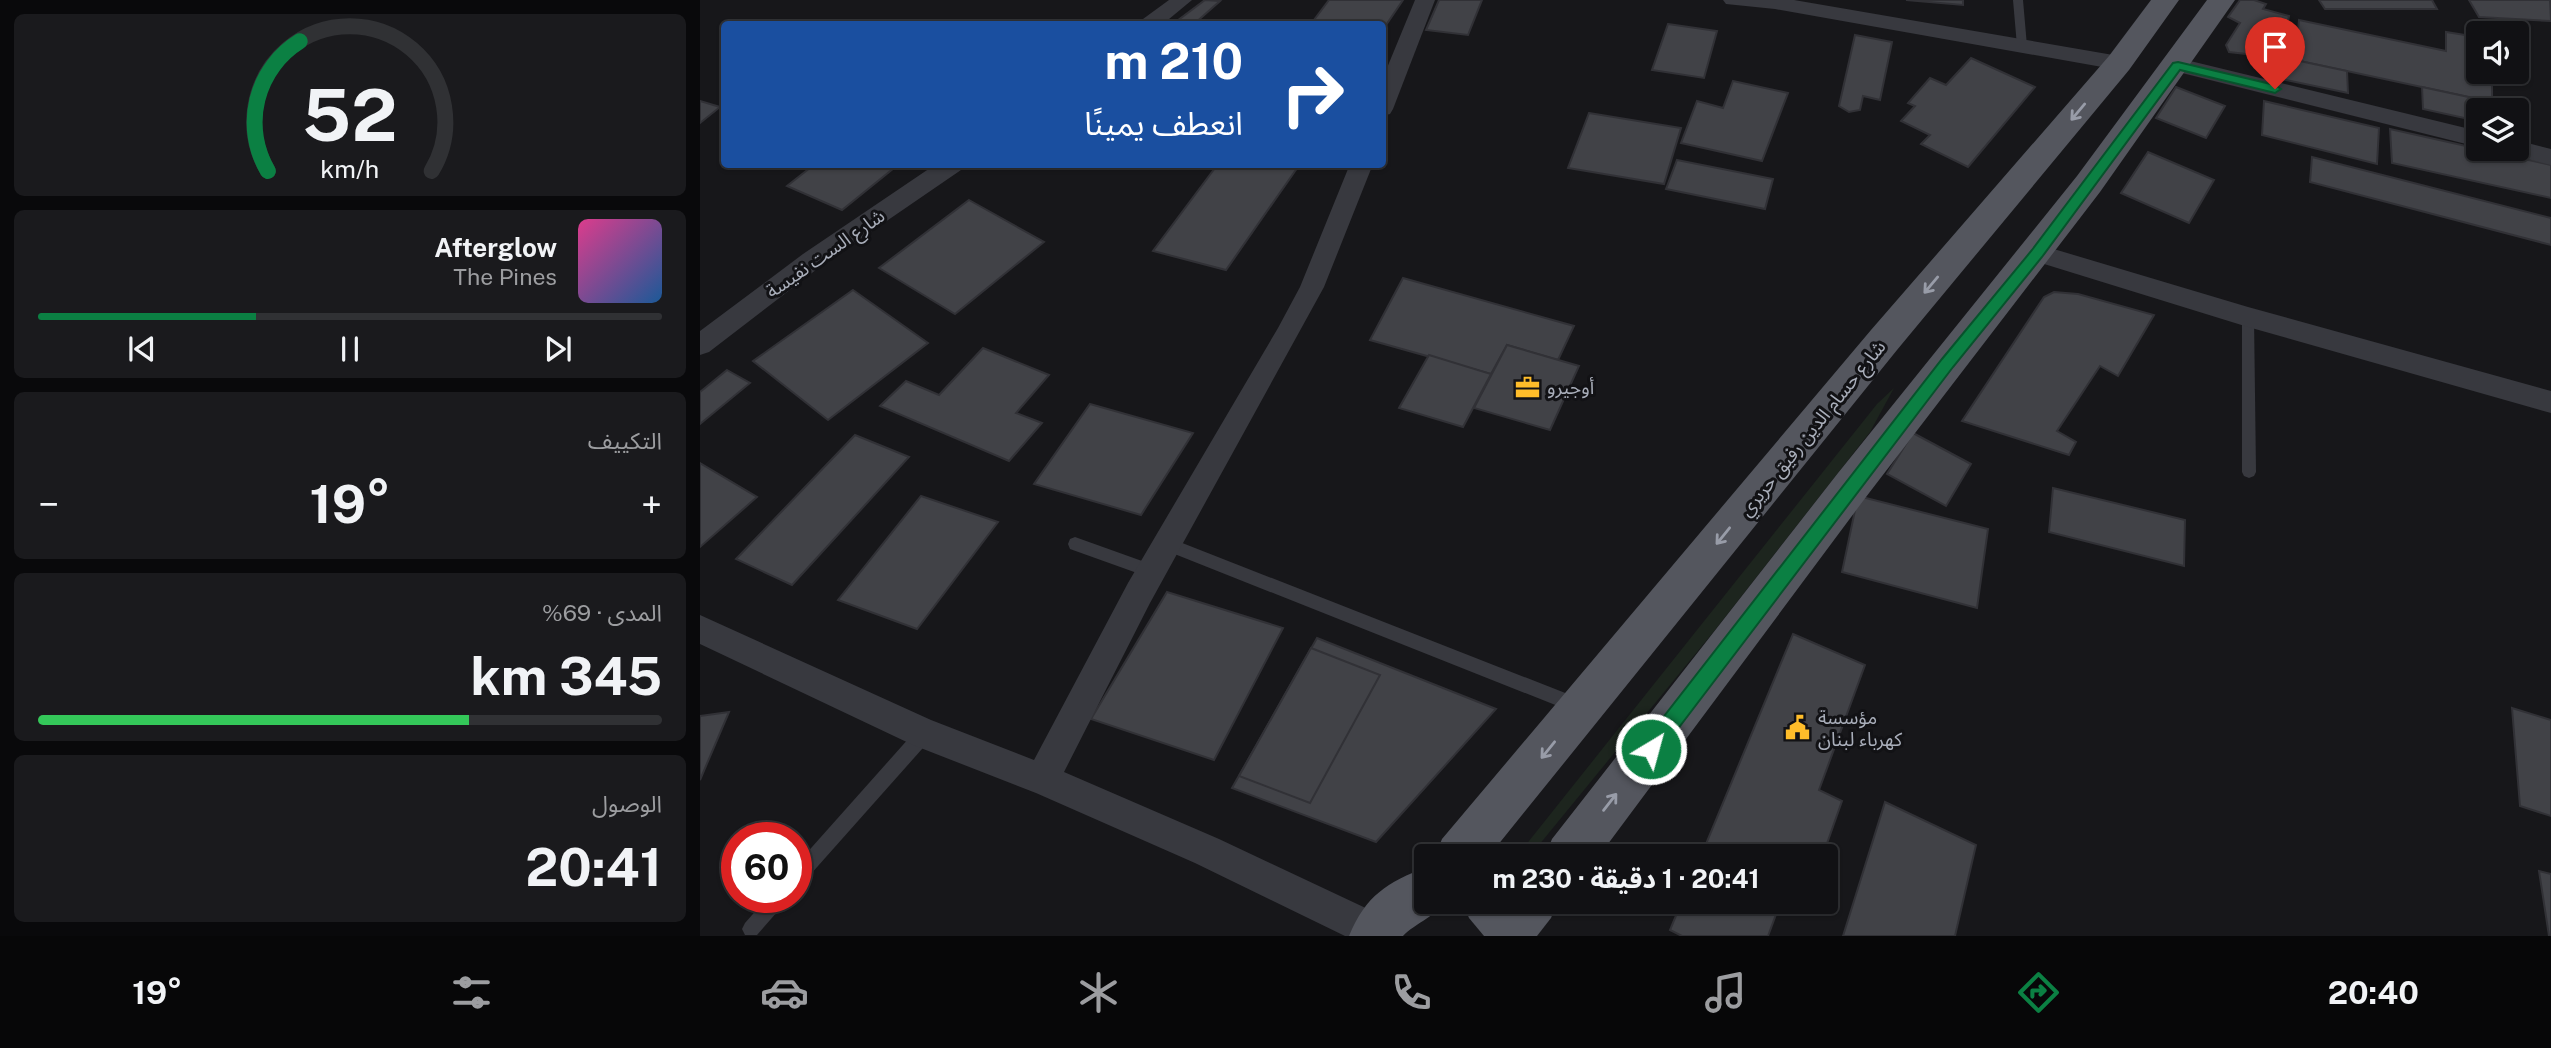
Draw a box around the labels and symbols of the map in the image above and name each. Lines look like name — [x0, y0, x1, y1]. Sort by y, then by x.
pin — [2245, 17, 2305, 89]
one-way arrow — [2070, 103, 2086, 121]
street label: شارع الست نفيسة — [761, 204, 890, 305]
one-way arrow — [1923, 276, 1938, 294]
street label: شارع حسام الدين رفيق حريري — [1734, 336, 1893, 523]
office icon: أوجيرو — [1513, 373, 1541, 401]
place label: أوجيرو — [1547, 376, 1594, 399]
one-way arrow — [1715, 527, 1731, 545]
place label: مؤسسة كهرباء لبنان — [1818, 706, 1903, 751]
position arrow — [1614, 712, 1688, 786]
public building icon: مؤسسة كهرباء لبنان — [1784, 714, 1812, 742]
one-way arrow — [1540, 740, 1555, 758]
one-way arrow — [1603, 793, 1618, 811]
speed limit sign: 60 — [721, 822, 812, 913]

